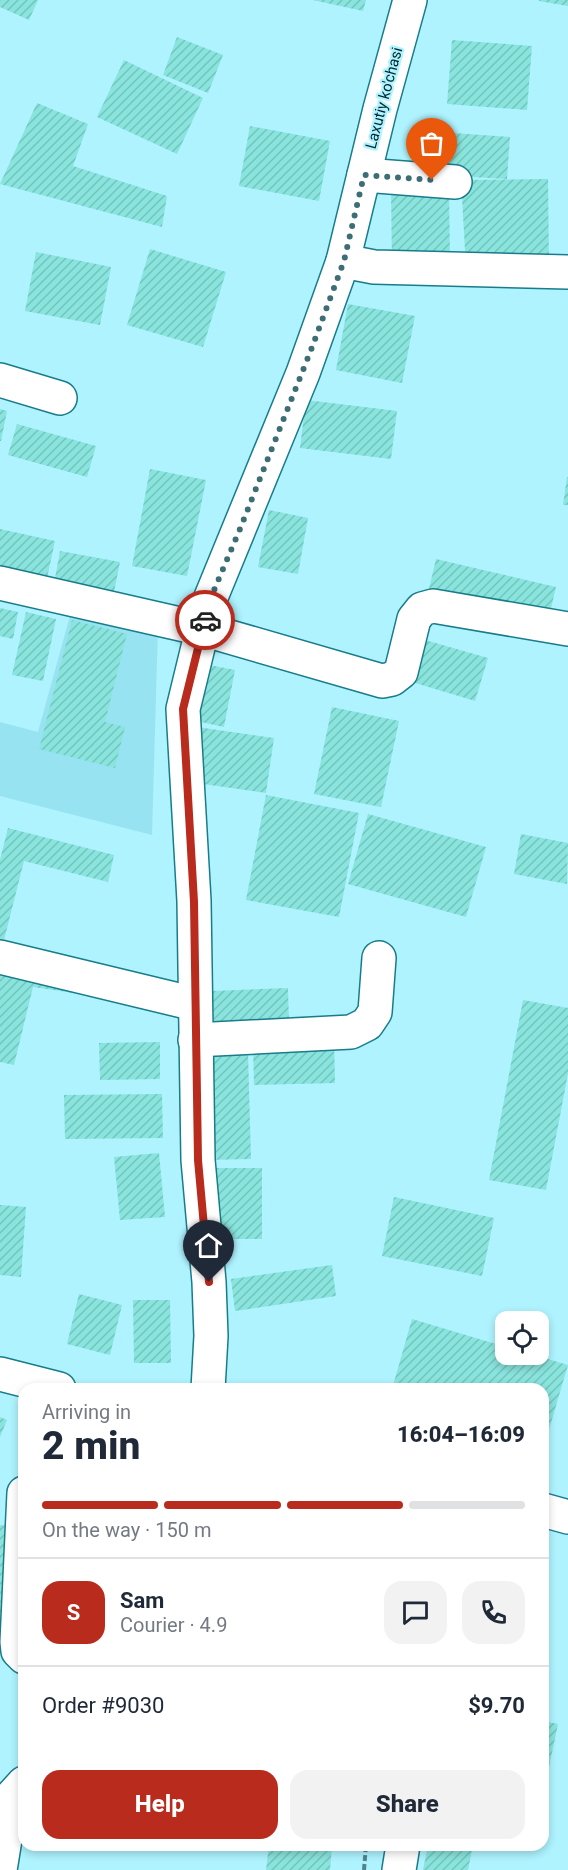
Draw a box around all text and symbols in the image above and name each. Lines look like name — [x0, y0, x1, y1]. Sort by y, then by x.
street label: Laxutiy ko'chasi — [362, 45, 406, 151]
pin — [406, 118, 457, 180]
icon: bag — [415, 127, 448, 160]
courier — [175, 590, 235, 650]
icon: car — [189, 604, 222, 637]
pin — [183, 1220, 234, 1282]
icon: home — [192, 1229, 225, 1262]
map controls — [495, 1311, 549, 1365]
button: locate — [495, 1311, 549, 1365]
text: Arriving in — [42, 1400, 131, 1424]
text: 16:04–16:09 — [397, 1422, 525, 1447]
text: 2 min — [42, 1423, 140, 1469]
text: On the way · 150 m — [42, 1518, 211, 1542]
button: chat — [384, 1581, 447, 1644]
button: phone — [462, 1581, 525, 1644]
text: Sam — [120, 1588, 164, 1613]
text: S — [67, 1600, 80, 1625]
text: Courier · 4.9 — [120, 1613, 227, 1637]
text: Order #9030 — [42, 1693, 164, 1718]
text: $9.70 — [468, 1693, 525, 1718]
button: Help — [42, 1770, 278, 1839]
button: Share — [290, 1770, 525, 1839]

